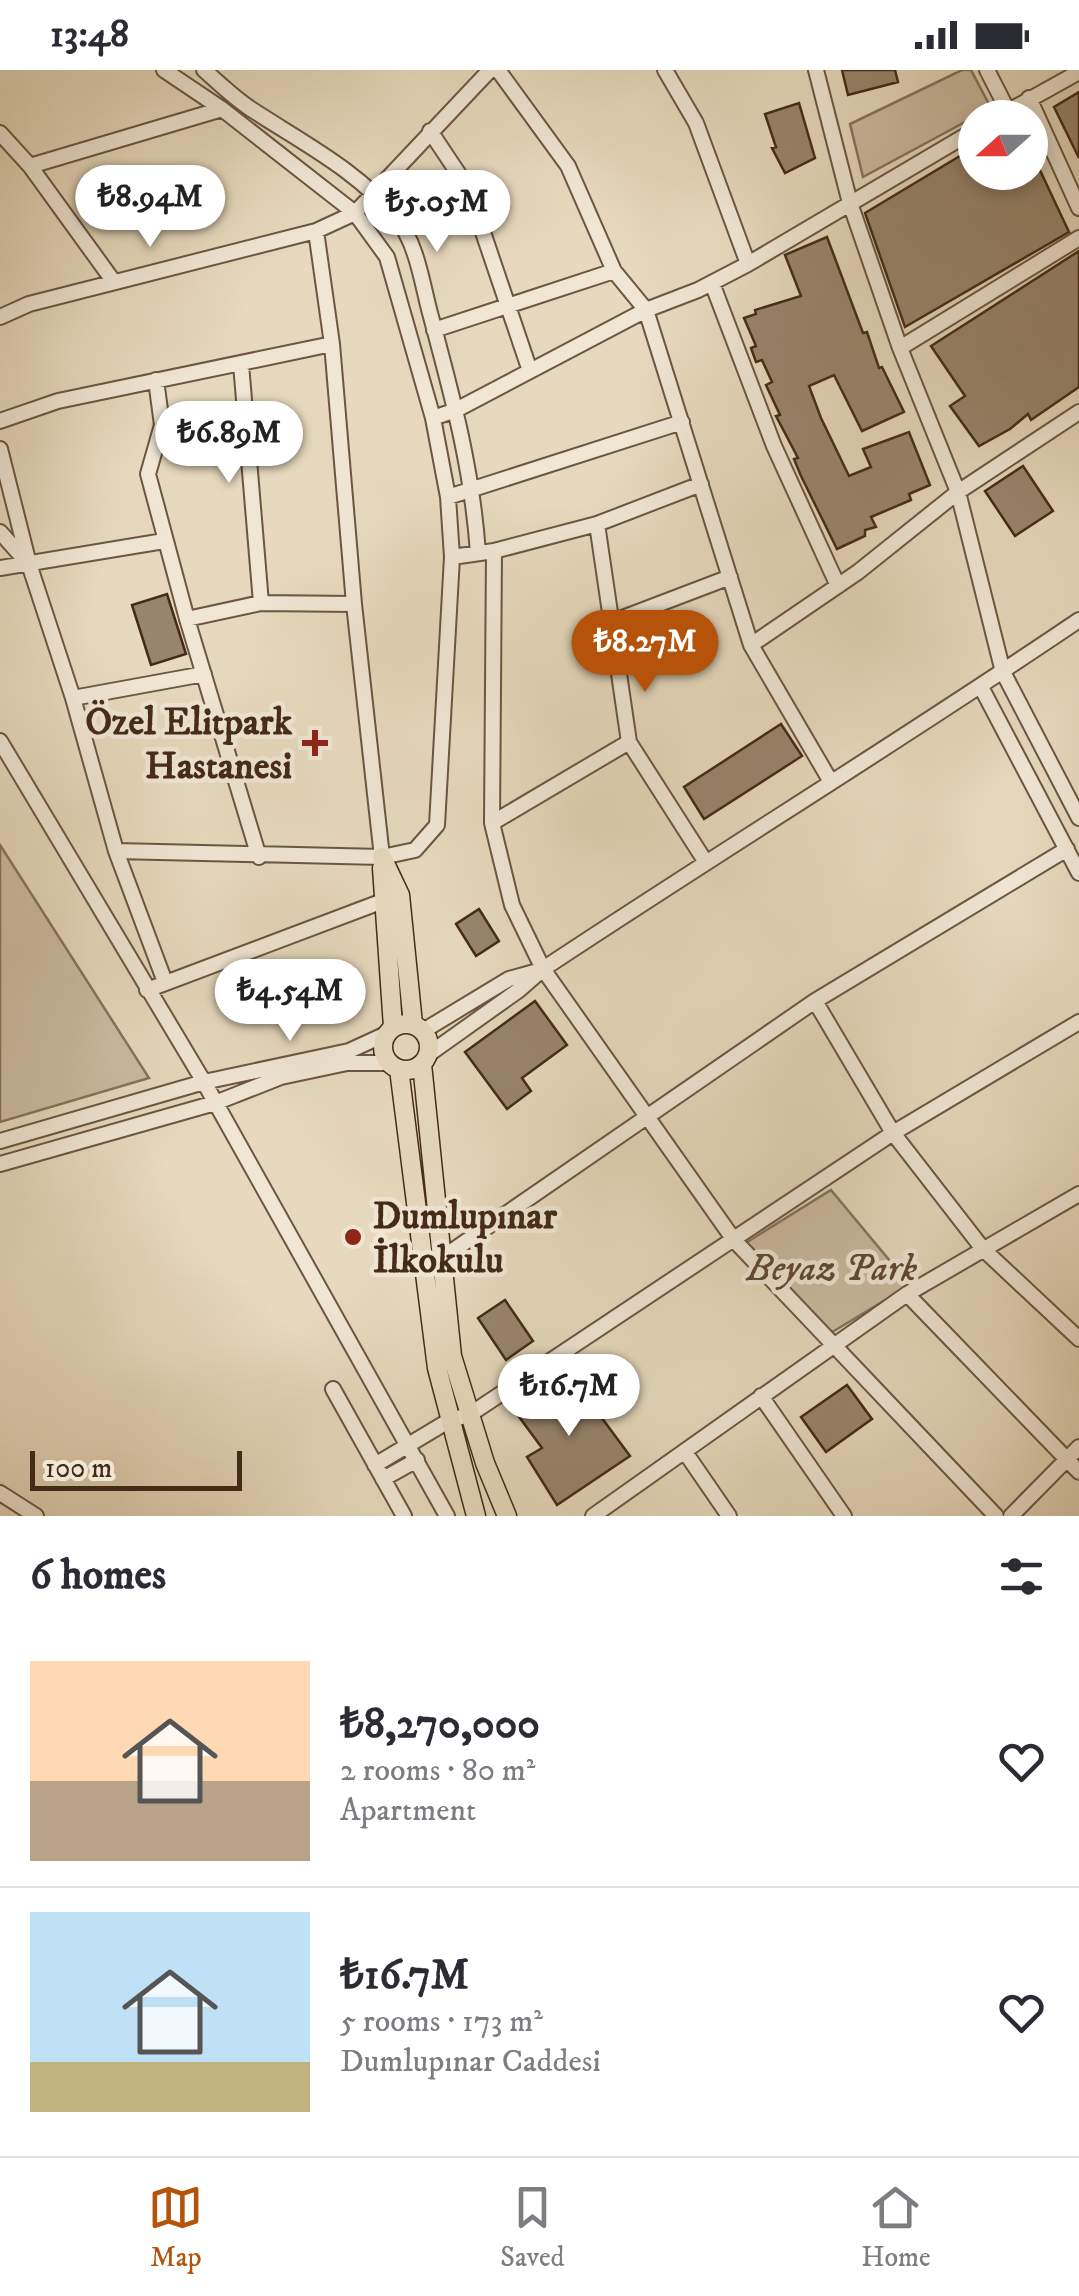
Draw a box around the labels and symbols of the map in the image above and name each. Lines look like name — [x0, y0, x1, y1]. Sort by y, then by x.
north arrow — [958, 100, 1048, 190]
pin: ₺8.94M — [69, 165, 231, 250]
pin: ₺5.05M — [356, 170, 518, 255]
pin: ₺6.89M — [148, 401, 310, 486]
pin: ₺8.27M — [564, 610, 726, 695]
place label: Özel Elitpark Hastanesi — [85, 699, 293, 791]
marker: Özel Elitpark Hastanesi — [302, 730, 328, 756]
pin: ₺4.54M — [209, 959, 371, 1044]
place label: Dumlupınar İlkokulu — [373, 1193, 558, 1285]
marker: Dumlupınar İlkokulu — [342, 1226, 364, 1248]
park label: Beyaz Park — [745, 1245, 917, 1293]
pin: ₺16.7M — [488, 1354, 650, 1439]
scale bar — [30, 1446, 242, 1490]

